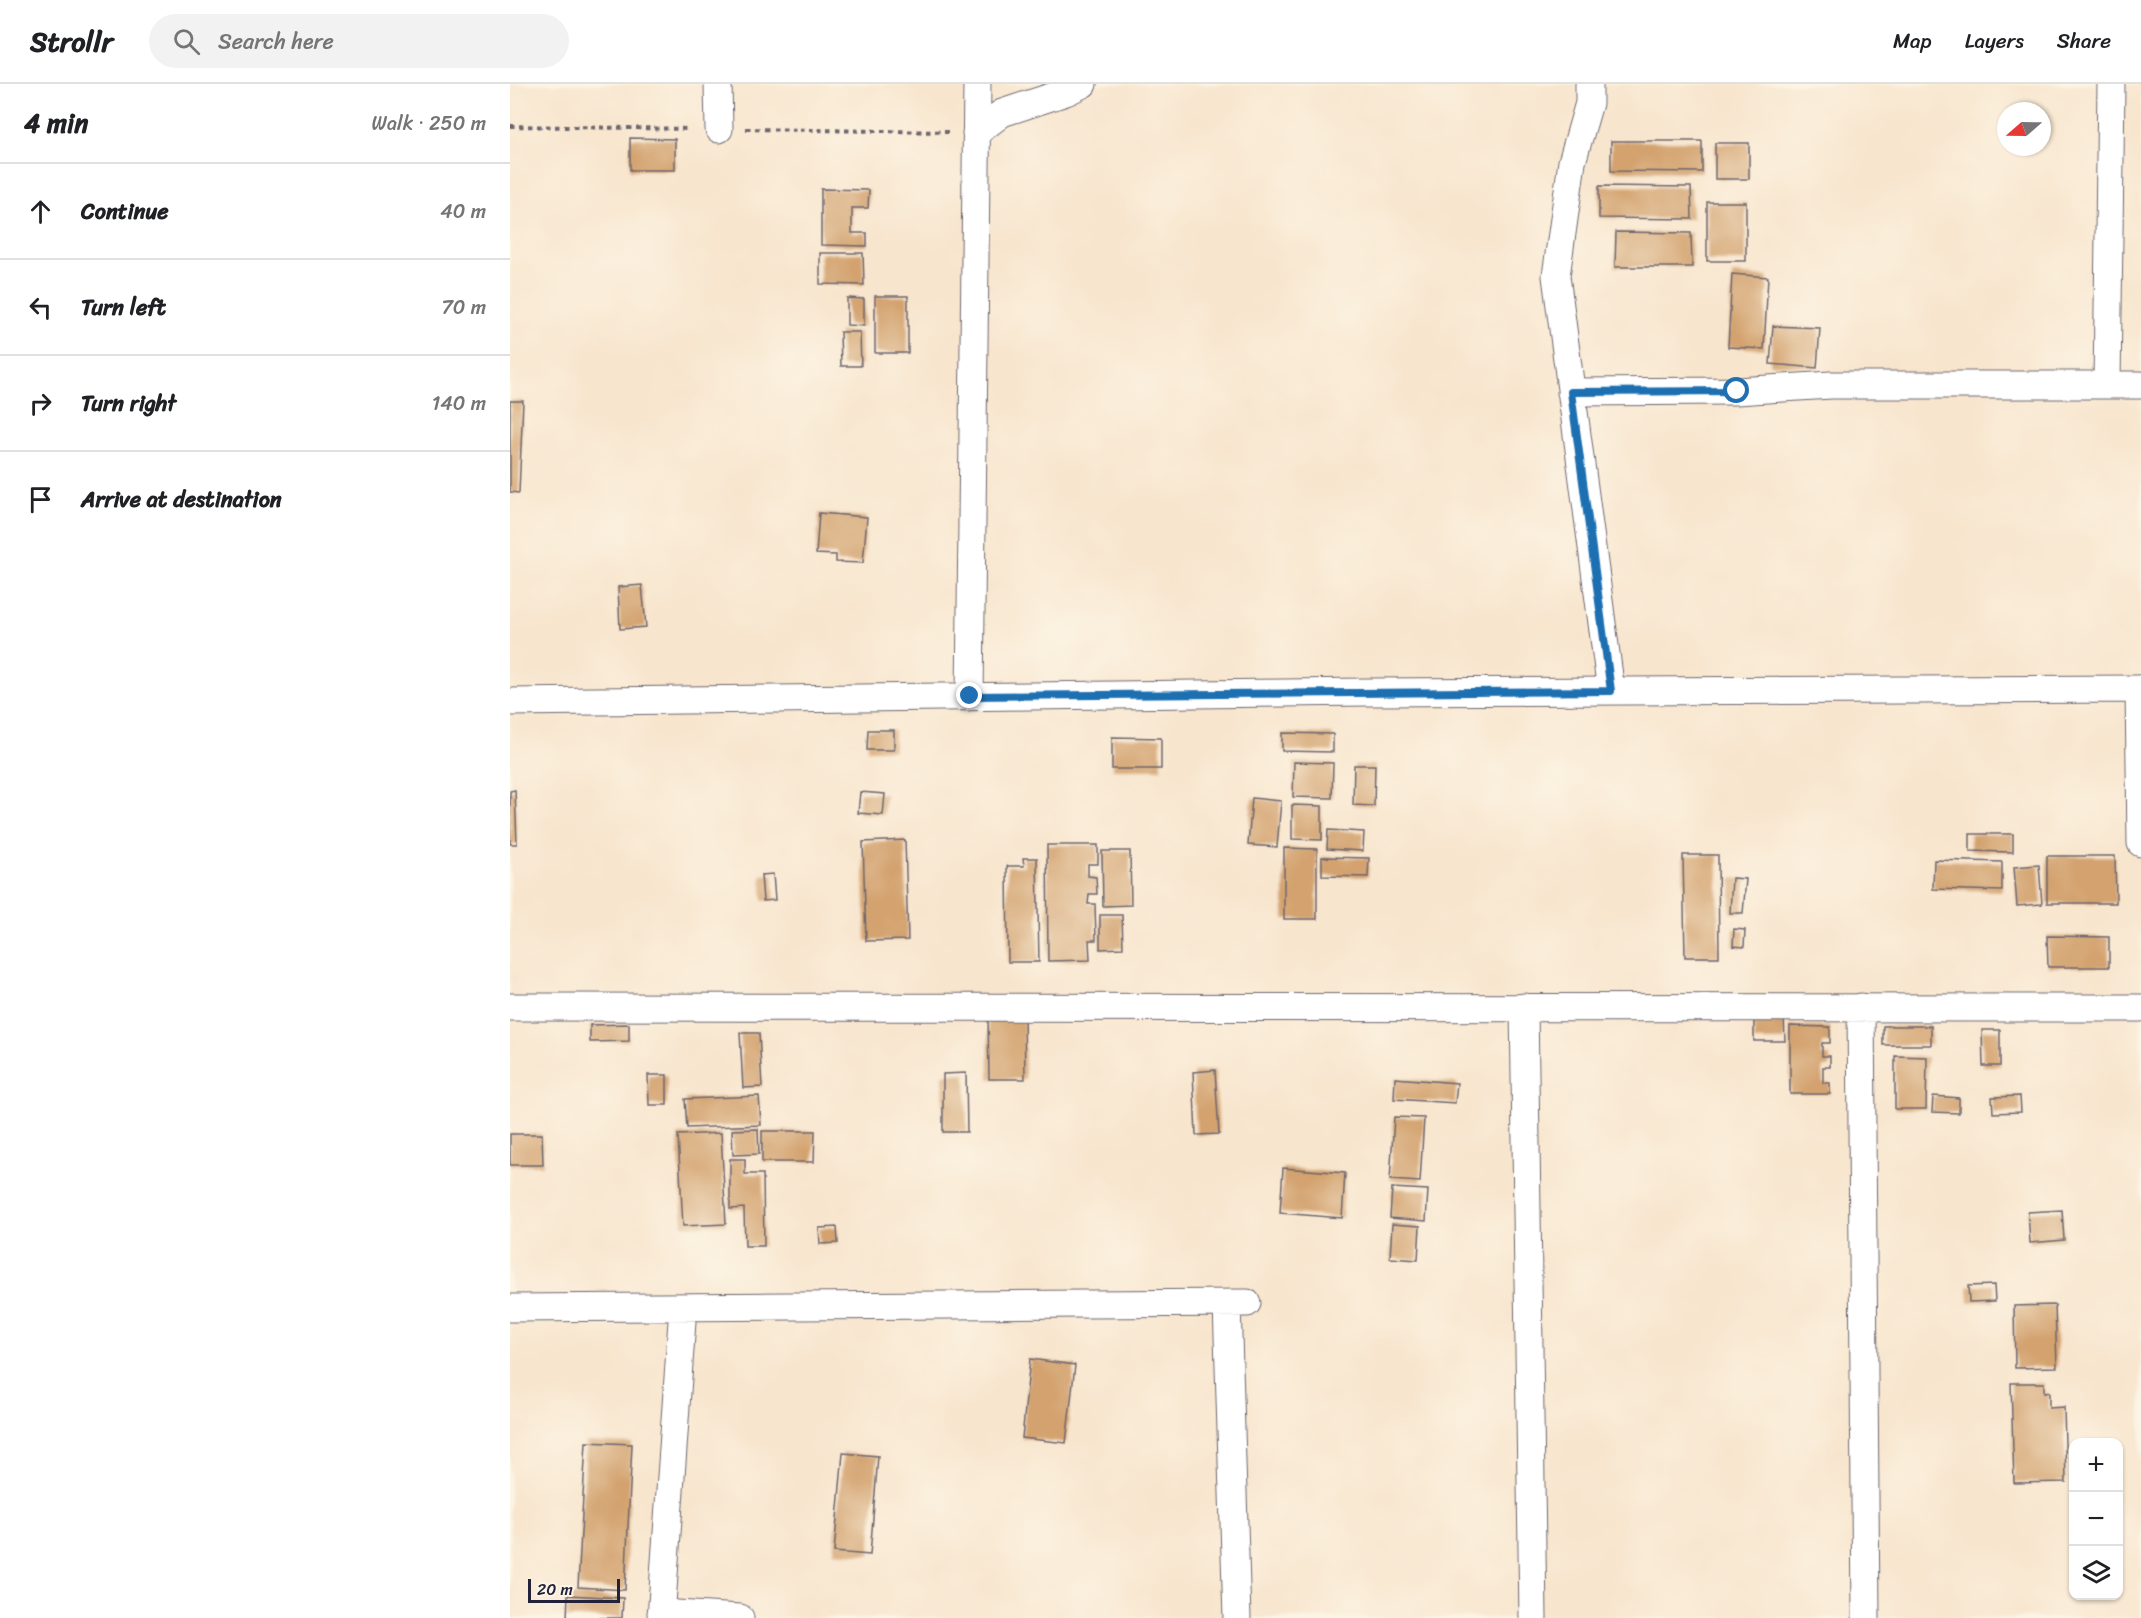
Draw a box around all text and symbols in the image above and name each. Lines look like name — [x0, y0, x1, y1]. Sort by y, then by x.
search box — [149, 14, 569, 68]
text: Strollr — [30, 17, 113, 66]
text: Search here — [218, 22, 334, 61]
text: Map — [1893, 22, 1932, 60]
text: Layers — [1965, 22, 2024, 60]
text: Share — [2057, 22, 2111, 60]
icon: search — [170, 25, 203, 58]
text: 4 min — [24, 100, 88, 146]
north arrow — [1997, 102, 2051, 156]
text: Walk · 250 m — [372, 106, 486, 141]
text: Continue — [81, 192, 169, 231]
text: 40 m — [440, 194, 486, 229]
icon: ahead — [24, 195, 57, 228]
text: Turn left — [81, 288, 166, 327]
text: 70 m — [441, 290, 486, 325]
icon: left — [24, 291, 57, 324]
route start — [1723, 377, 1749, 403]
text: Turn right — [81, 384, 176, 423]
text: 140 m — [432, 386, 486, 421]
icon: right — [24, 387, 57, 420]
text: Arrive at destination — [81, 480, 282, 519]
icon: arrive — [24, 483, 57, 516]
route end — [956, 682, 982, 708]
map controls — [2069, 1438, 2123, 1600]
button: + — [2069, 1438, 2123, 1492]
button: − — [2069, 1492, 2123, 1546]
button: layers — [2069, 1546, 2123, 1600]
text: 20 m — [537, 1575, 573, 1604]
scale bar — [528, 1576, 620, 1604]

